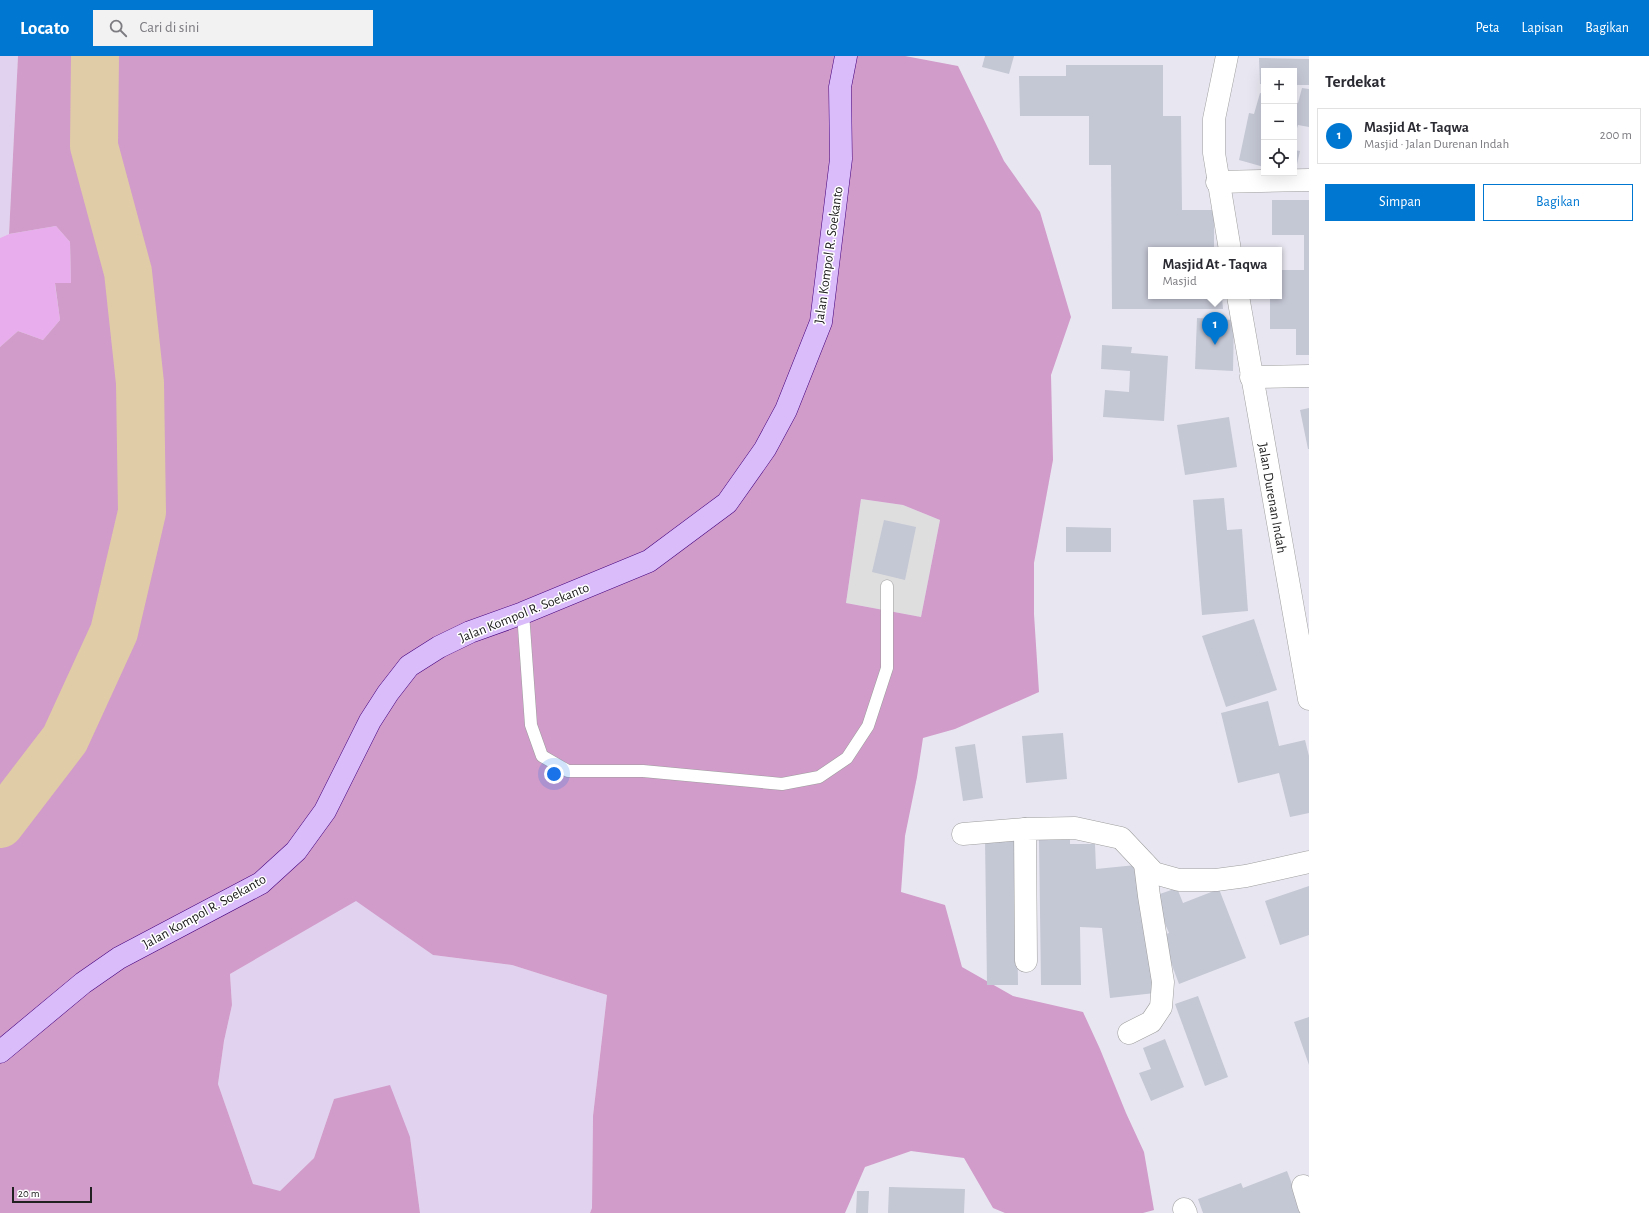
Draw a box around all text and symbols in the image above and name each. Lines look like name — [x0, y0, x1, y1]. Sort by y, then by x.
search box — [93, 10, 373, 46]
icon: search — [107, 17, 129, 39]
text: Locato — [20, 19, 69, 38]
text: Cari di sini — [139, 20, 199, 35]
text: Peta — [1476, 21, 1500, 35]
text: Lapisan — [1522, 21, 1563, 35]
text: Bagikan — [1585, 21, 1629, 35]
map controls — [1261, 68, 1297, 176]
button: + — [1261, 68, 1297, 104]
text: Terdekat — [1325, 73, 1385, 90]
button: − — [1261, 104, 1297, 140]
text: Masjid At - Taqwa — [1364, 120, 1469, 135]
text: 1 — [1337, 129, 1341, 142]
text: 200 m — [1600, 129, 1632, 142]
text: Masjid · Jalan Durenan Indah — [1364, 138, 1509, 151]
button: locate — [1261, 140, 1297, 176]
button: Simpan — [1325, 184, 1475, 221]
button: Bagikan — [1483, 184, 1633, 221]
street label: Jalan Kompol R. Soekanto — [812, 185, 846, 325]
popup — [1148, 247, 1282, 299]
text: Masjid At - Taqwa — [1162, 257, 1268, 272]
text: Masjid — [1162, 275, 1197, 288]
pin: 1 — [1202, 312, 1228, 345]
street label: Jalan Durenan Indah — [1255, 442, 1289, 554]
street label: Jalan Kompol R. Soekanto — [457, 580, 591, 645]
your location — [544, 764, 564, 784]
street label: Jalan Kompol R. Soekanto — [140, 872, 269, 952]
scale bar — [12, 1185, 92, 1204]
text: 20 m — [18, 1188, 39, 1199]

